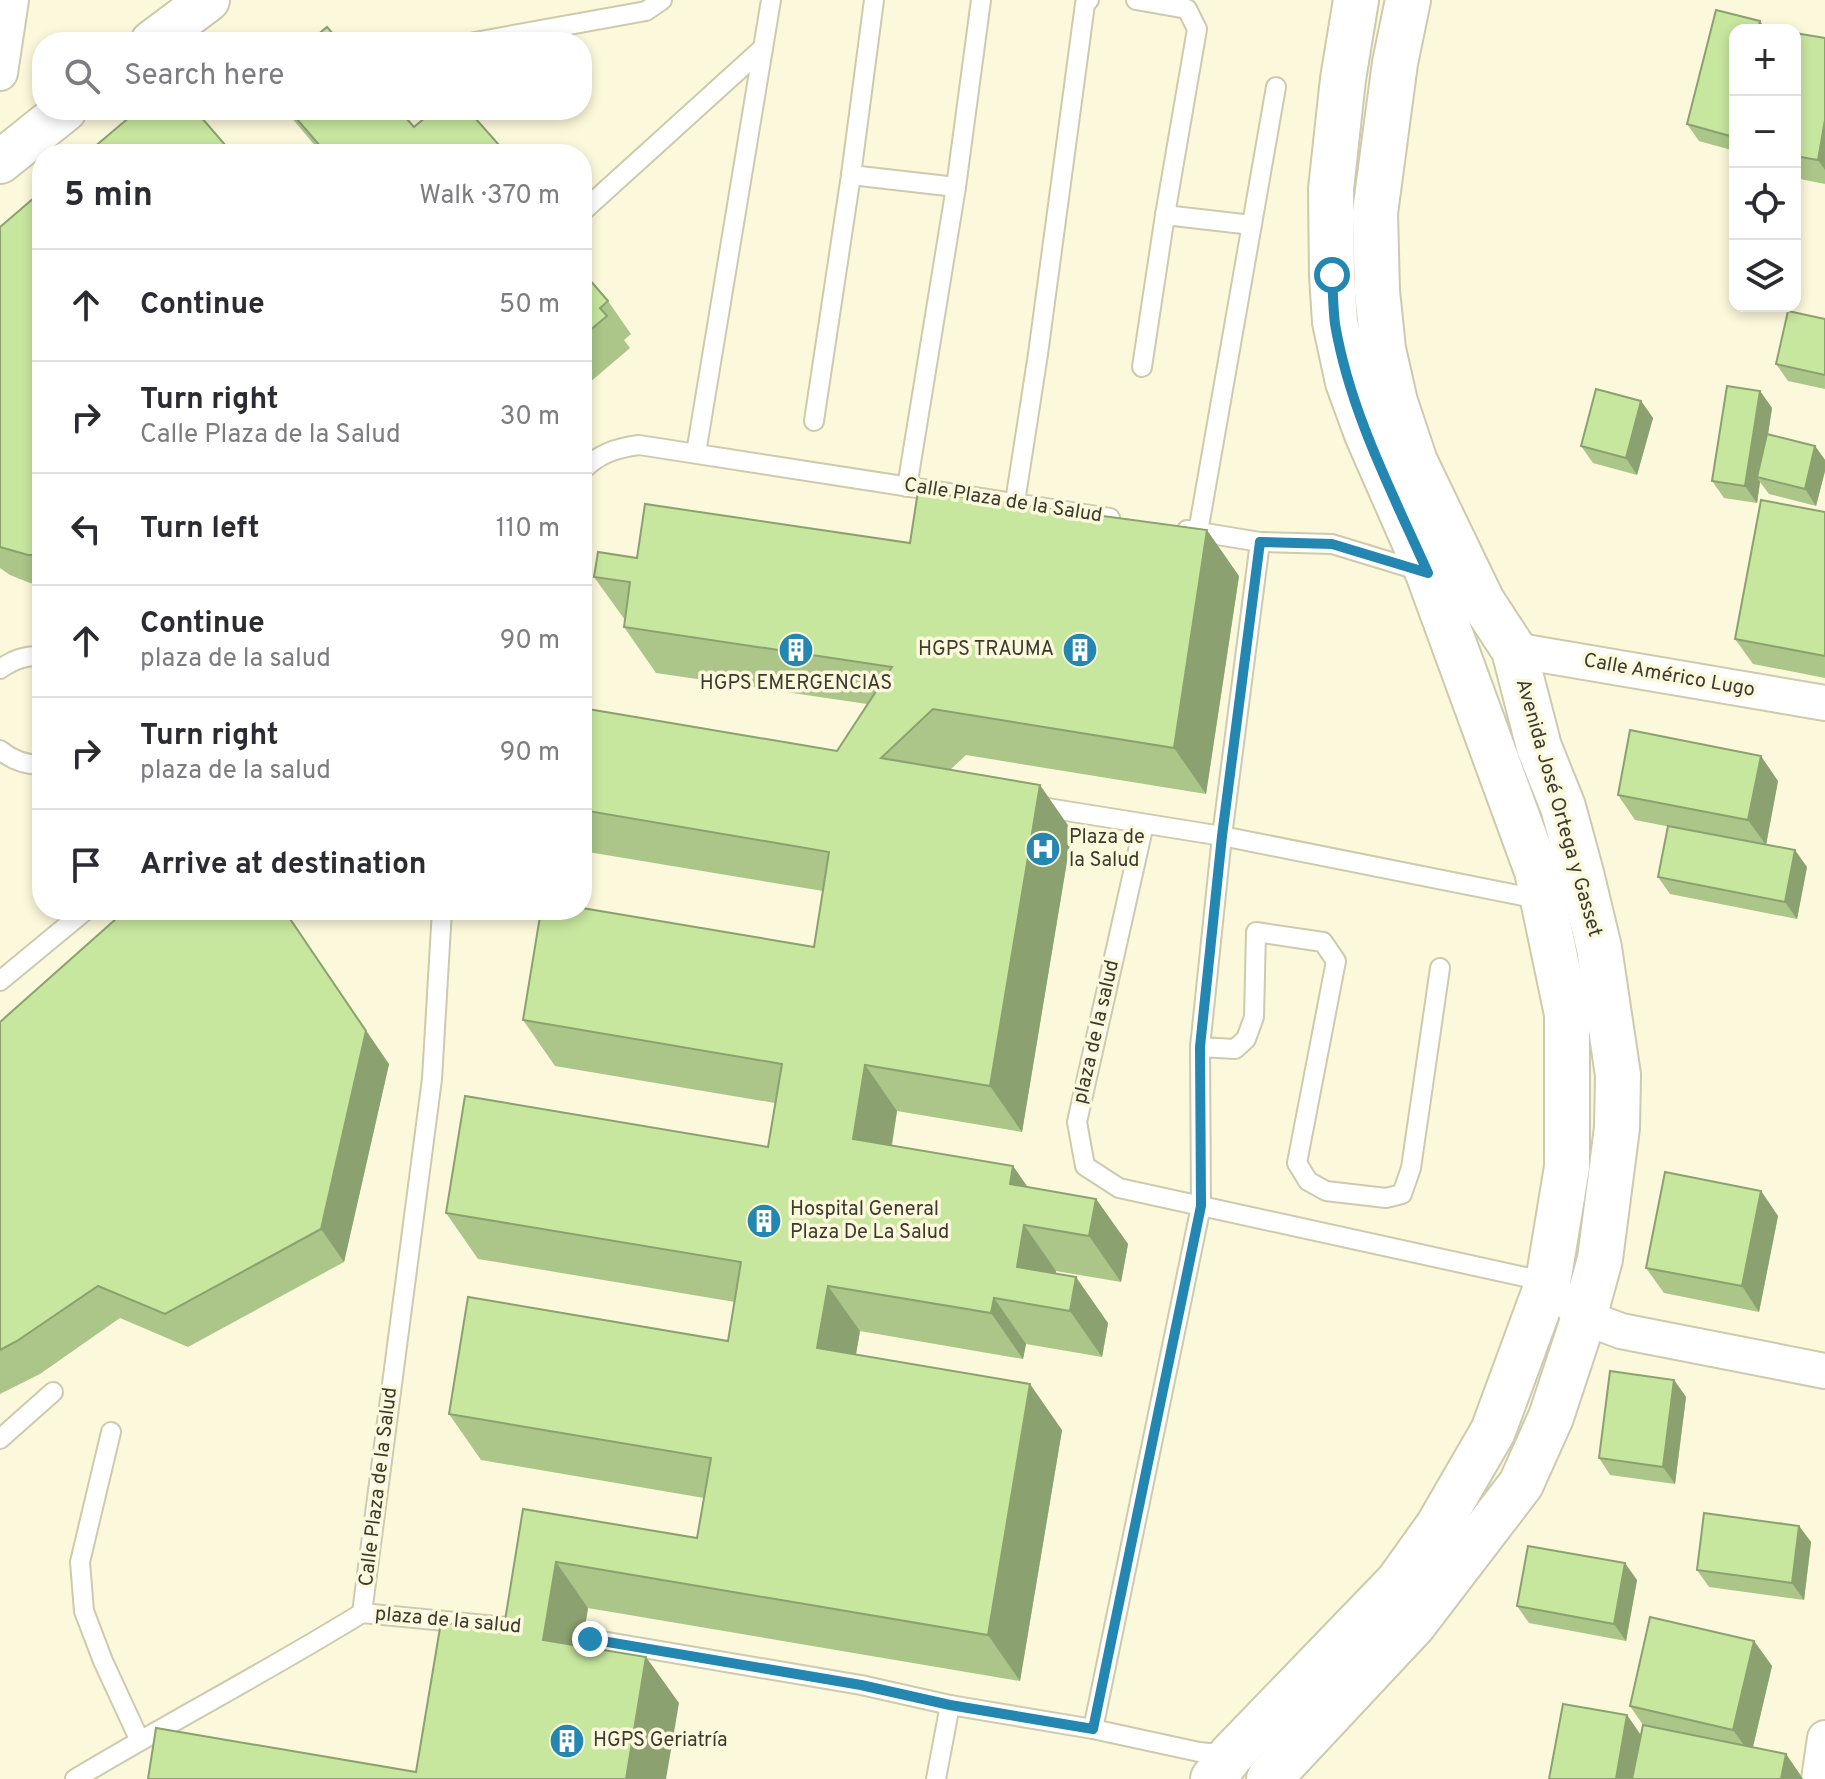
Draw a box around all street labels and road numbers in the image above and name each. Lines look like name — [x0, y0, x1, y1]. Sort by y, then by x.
street label: Calle Plaza de la Salud — [902, 472, 1104, 530]
street label: Calle Américo Lugo — [1581, 648, 1757, 704]
street label: Avenida José Ortega y Gasset — [1509, 676, 1607, 940]
street label: plaza de la salud — [1068, 958, 1126, 1106]
street label: Calle Plaza de la Salud — [354, 1386, 404, 1588]
street label: plaza de la salud — [374, 1602, 522, 1640]

